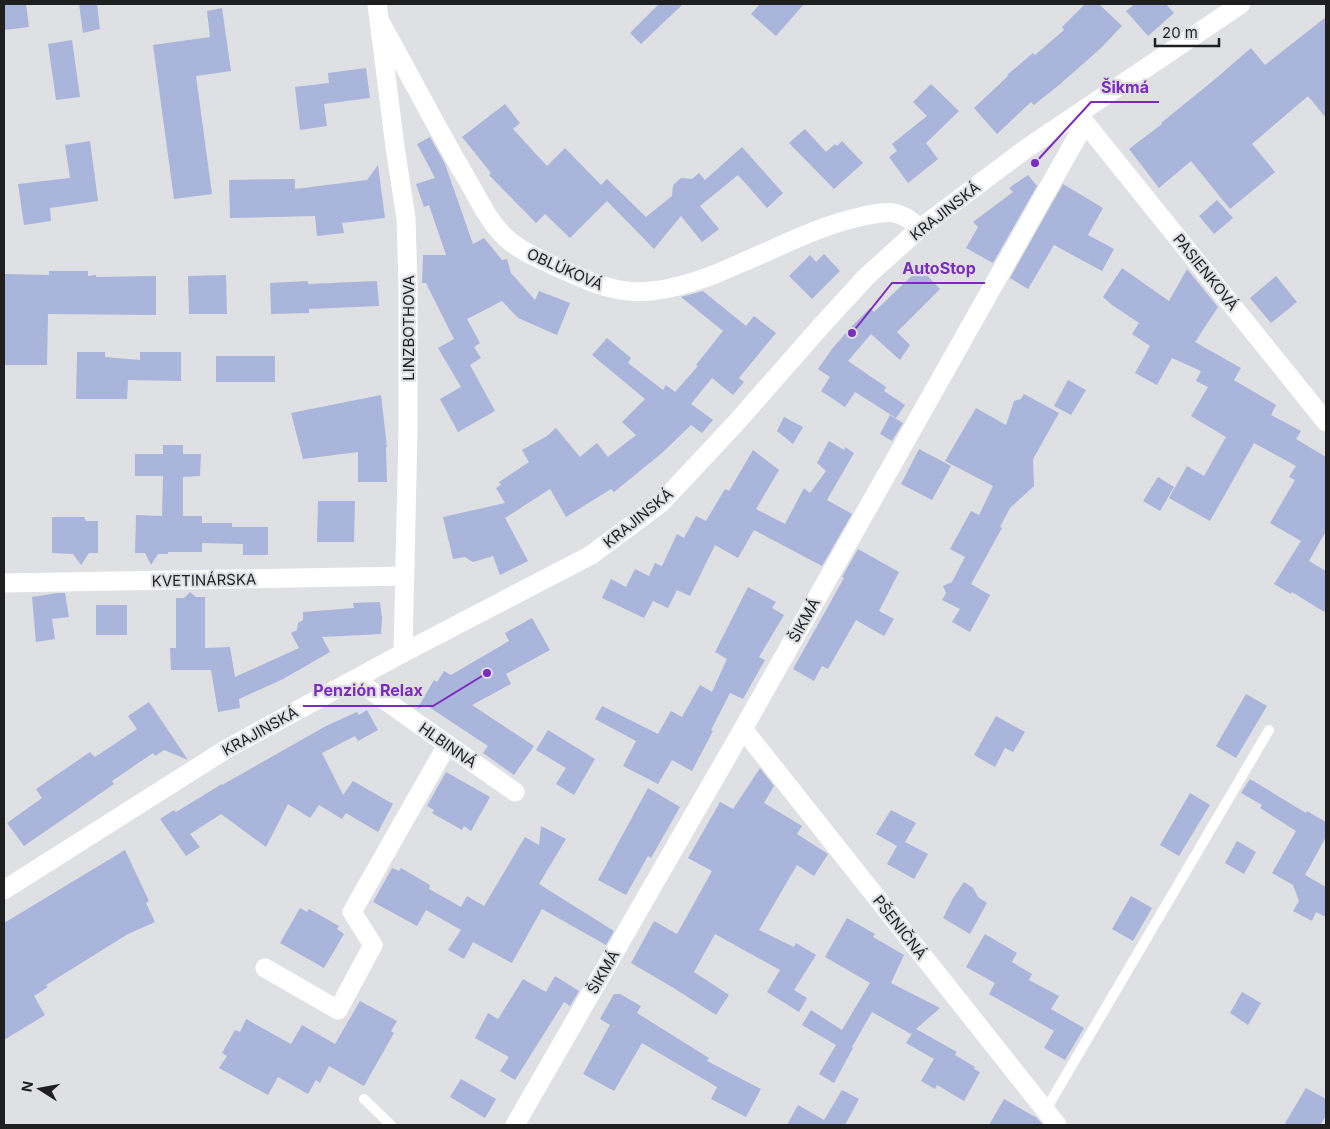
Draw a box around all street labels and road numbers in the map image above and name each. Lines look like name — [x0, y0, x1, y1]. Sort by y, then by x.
street label: KRAJINSKÁ — [906, 178, 984, 244]
street label: PASIENKOVÁ — [1169, 230, 1243, 314]
street label: OBLÚKOVÁ — [524, 244, 606, 294]
street label: LINZBOTHOVA — [399, 275, 418, 381]
street label: KRAJINSKÁ — [599, 484, 677, 552]
street label: KVETINÁRSKA — [152, 570, 256, 590]
street label: ŠIKMÁ — [784, 595, 824, 645]
street label: KRAJINSKÁ — [219, 702, 301, 760]
street label: HLBINNÁ — [415, 718, 481, 772]
street label: PŠENIČNÁ — [869, 891, 931, 963]
street label: ŠIKMÁ — [583, 947, 623, 997]

